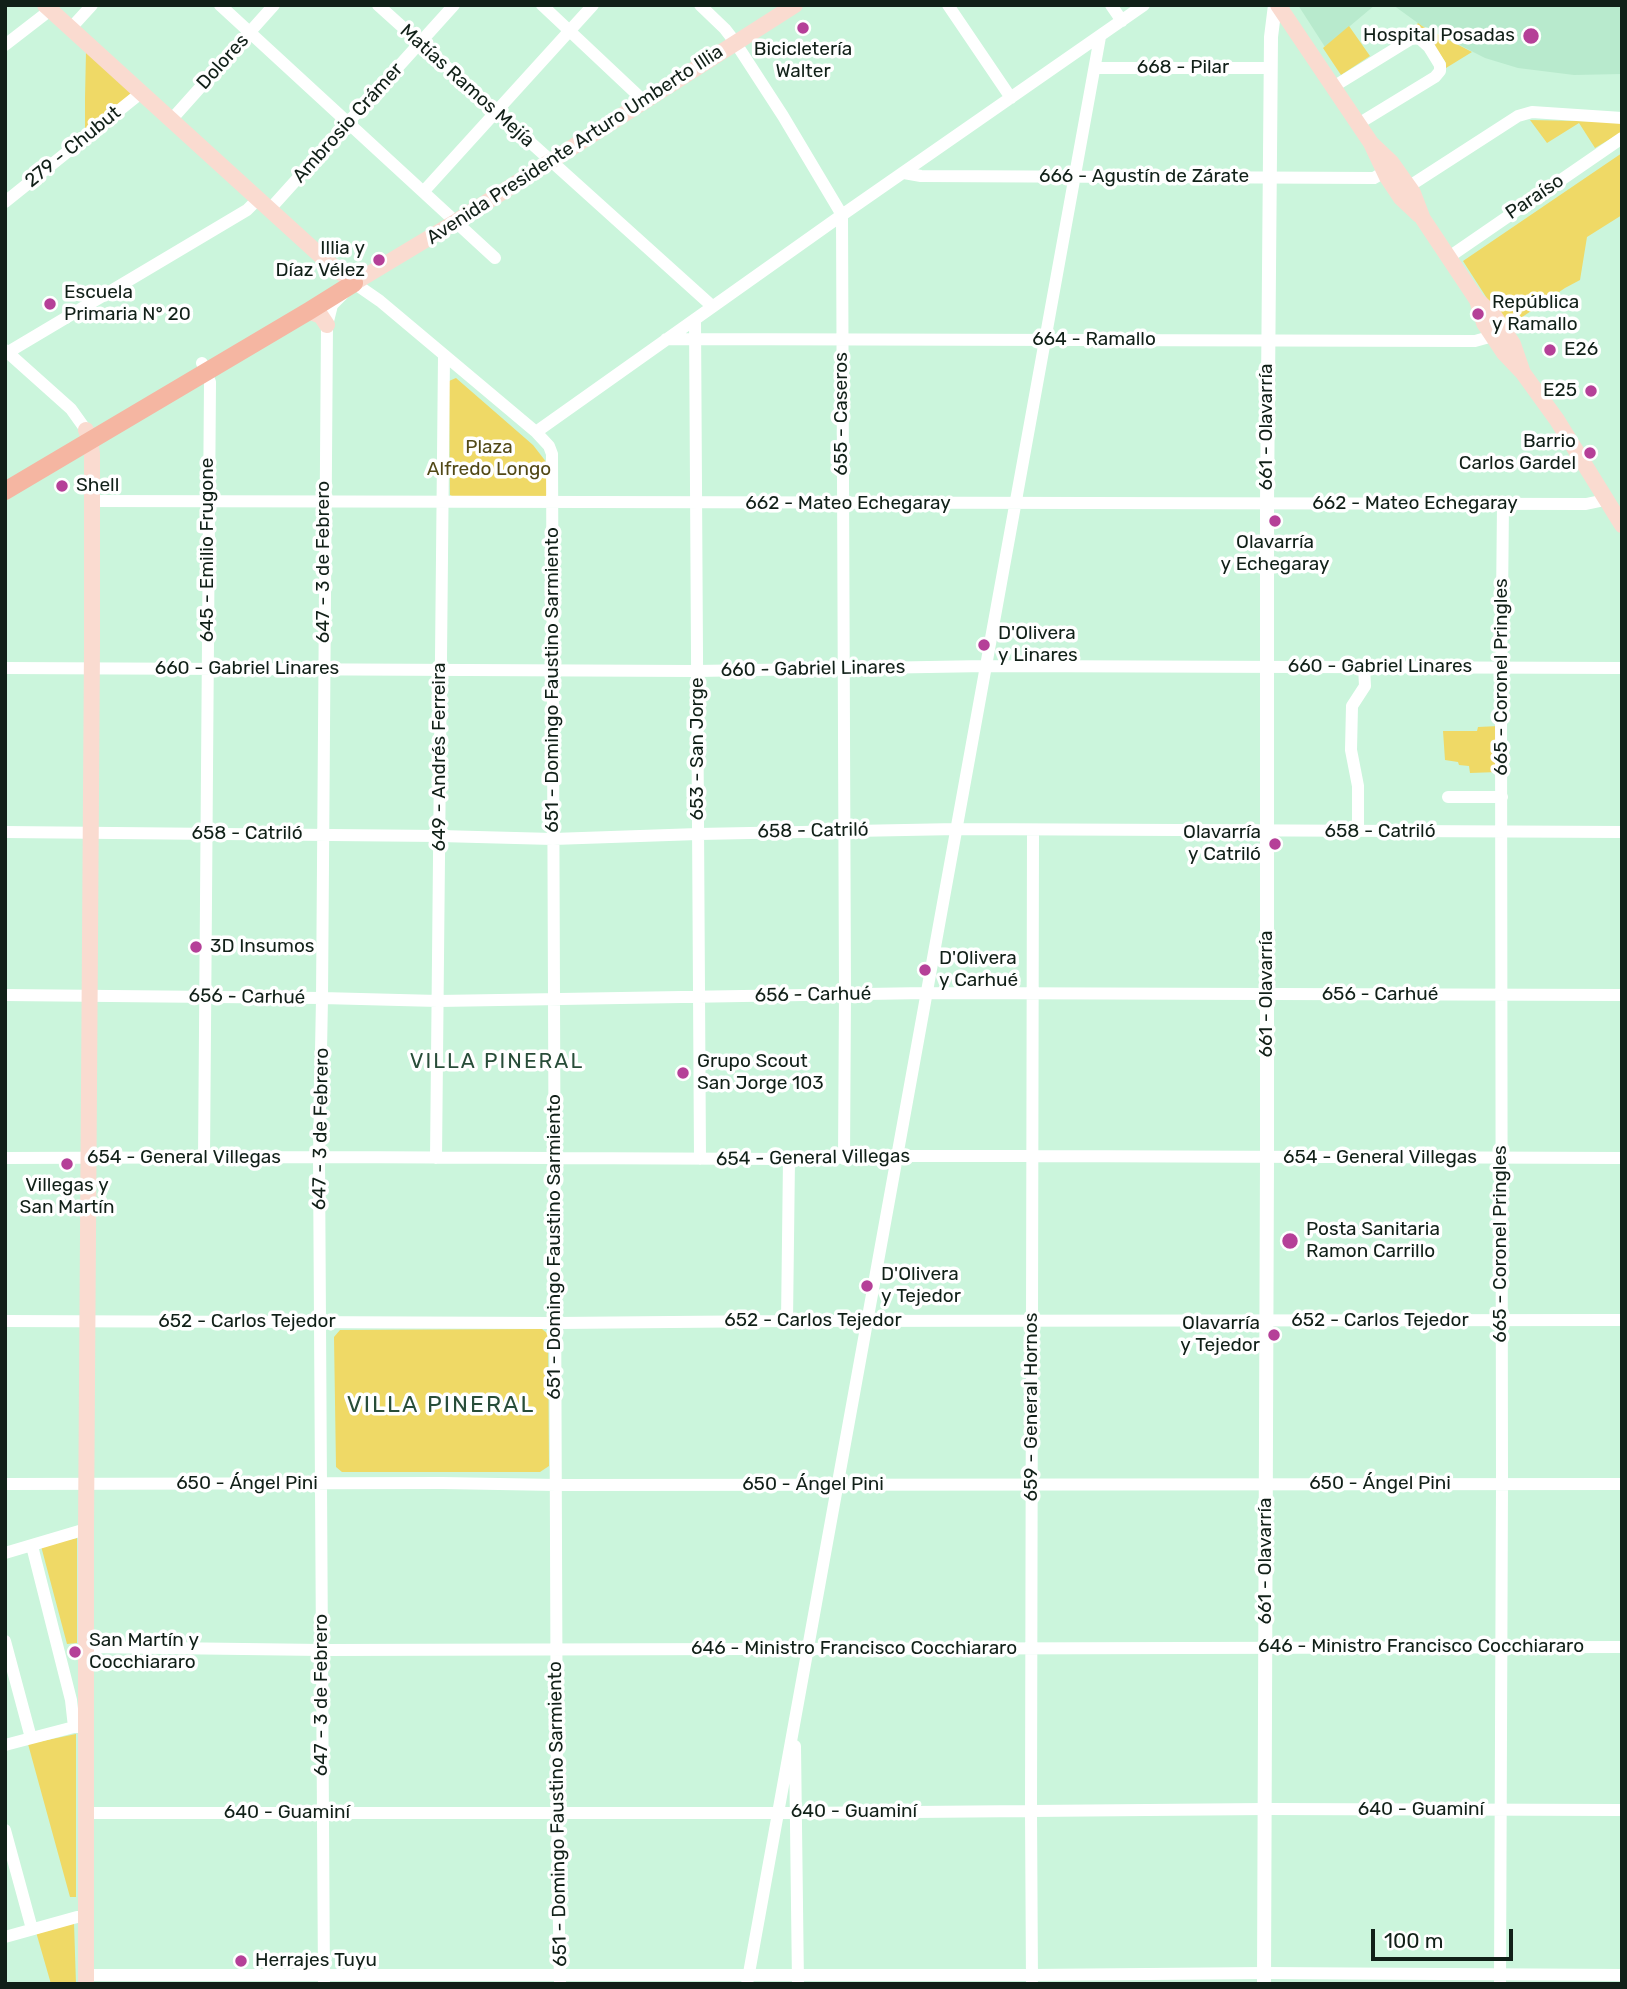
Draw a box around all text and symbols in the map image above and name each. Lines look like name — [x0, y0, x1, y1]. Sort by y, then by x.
street label: Matías Ramos Mejía — [395, 20, 539, 152]
marker: Bicicletería Walter — [795, 20, 811, 36]
place label: Hospital Posadas — [1363, 25, 1515, 47]
marker: Hospital Posadas — [1521, 26, 1541, 46]
street label: Dolores — [192, 30, 254, 94]
place label: Bicicletería Walter — [754, 39, 852, 83]
street label: Avenida Presidente Arturo Umberto Illia — [422, 40, 728, 250]
street label: 668 - Pilar — [1137, 57, 1229, 79]
street label: Ambrosio Crámer — [288, 58, 408, 188]
street label: 279 - Chubut — [21, 101, 125, 193]
street label: 666 - Agustín de Zárate — [1039, 166, 1249, 188]
street label: Paraíso — [1502, 169, 1568, 225]
place label: Illia y Díaz Vélez — [275, 238, 365, 282]
marker: Illia y Díaz Vélez — [371, 252, 387, 268]
place label: Escuela Primaria N° 20 — [64, 282, 191, 326]
place label: República y Ramallo — [1492, 292, 1579, 336]
marker: Escuela Primaria N° 20 — [42, 296, 58, 312]
marker: República y Ramallo — [1470, 306, 1486, 322]
street label: 664 - Ramallo — [1032, 329, 1156, 351]
place label: E26 — [1564, 339, 1598, 361]
marker: E26 — [1542, 342, 1558, 358]
street label: 655 - Caseros — [831, 352, 853, 476]
street label: 661 - Olavarría — [1256, 363, 1278, 491]
place label: E25 — [1543, 380, 1577, 402]
marker: E25 — [1583, 383, 1599, 399]
place label: Barrio Carlos Gardel — [1459, 431, 1576, 475]
park label: Plaza Alfredo Longo — [427, 437, 551, 481]
marker: Barrio Carlos Gardel — [1582, 445, 1598, 461]
street label: 645 - Emilio Frugone — [197, 458, 219, 642]
place label: Shell — [76, 475, 119, 497]
marker: Shell — [54, 478, 70, 494]
street label: 647 - 3 de Febrero — [313, 481, 335, 643]
street label: 662 - Mateo Echegaray — [745, 493, 951, 515]
street label: 662 - Mateo Echegaray — [1312, 493, 1518, 515]
marker: Olavarría y Echegaray — [1267, 513, 1283, 529]
street label: 651 - Domingo Faustino Sarmiento — [542, 527, 564, 833]
place label: Olavarría y Echegaray — [1221, 532, 1329, 576]
street label: 665 - Coronel Pringles — [1491, 578, 1513, 776]
place label: D'Olivera y Linares — [998, 623, 1078, 667]
marker: D'Olivera y Linares — [976, 637, 992, 653]
street label: 660 - Gabriel Linares — [721, 656, 905, 682]
street label: 660 - Gabriel Linares — [1288, 656, 1472, 678]
street label: 660 - Gabriel Linares — [155, 658, 339, 680]
street label: 649 - Andrés Ferreira — [429, 662, 451, 852]
street label: 653 - San Jorge — [687, 677, 709, 821]
street label: 658 - Catriló — [757, 819, 869, 843]
street label: 658 - Catriló — [1324, 821, 1436, 843]
place label: Olavarría y Catriló — [1183, 822, 1261, 866]
street label: 658 - Catriló — [191, 823, 303, 845]
marker: Olavarría y Catriló — [1267, 836, 1283, 852]
street label: 661 - Olavarría — [1256, 930, 1278, 1058]
place label: 3D Insumos — [210, 936, 314, 958]
marker: 3D Insumos — [188, 939, 204, 955]
place label: D'Olivera y Carhué — [939, 948, 1018, 992]
marker: D'Olivera y Carhué — [917, 962, 933, 978]
street label: 656 - Carhué — [754, 983, 872, 1007]
street label: 656 - Carhué — [1322, 984, 1438, 1006]
street label: 656 - Carhué — [188, 985, 306, 1009]
street label: 647 - 3 de Febrero — [308, 1048, 334, 1210]
district label: VILLA PINERAL — [411, 1049, 583, 1075]
place label: Grupo Scout San Jorge 103 — [697, 1051, 824, 1095]
marker: Grupo Scout San Jorge 103 — [675, 1065, 691, 1081]
street label: 651 - Domingo Faustino Sarmiento — [544, 1094, 566, 1400]
street label: 654 - General Villegas — [716, 1145, 910, 1171]
street label: 665 - Coronel Pringles — [1490, 1145, 1512, 1343]
street label: 654 - General Villegas — [87, 1147, 281, 1169]
street label: 654 - General Villegas — [1283, 1147, 1477, 1169]
marker: Villegas y San Martín — [59, 1156, 75, 1172]
place label: Villegas y San Martín — [20, 1175, 114, 1219]
place label: Posta Sanitaria Ramon Carrillo — [1306, 1219, 1440, 1263]
marker: Posta Sanitaria Ramon Carrillo — [1280, 1231, 1300, 1251]
place label: D'Olivera y Tejedor — [881, 1264, 961, 1308]
marker: D'Olivera y Tejedor — [859, 1278, 875, 1294]
street label: 652 - Carlos Tejedor — [724, 1310, 902, 1332]
street label: 652 - Carlos Tejedor — [1291, 1310, 1469, 1332]
street label: 652 - Carlos Tejedor — [158, 1311, 336, 1333]
street label: 659 - General Hornos — [1021, 1313, 1043, 1501]
place label: Olavarría y Tejedor — [1180, 1313, 1260, 1357]
marker: Olavarría y Tejedor — [1266, 1327, 1282, 1343]
district label: VILLA PINERAL — [348, 1391, 534, 1419]
street label: 650 - Ángel Pini — [176, 1473, 318, 1495]
street label: 650 - Ángel Pini — [1309, 1473, 1451, 1495]
street label: 650 - Ángel Pini — [742, 1474, 884, 1496]
street label: 661 - Olavarría — [1255, 1497, 1277, 1625]
street label: 647 - 3 de Febrero — [311, 1614, 333, 1776]
place label: San Martín y Cocchiararo — [89, 1630, 199, 1674]
street label: 646 - Ministro Francisco Cocchiararo — [1258, 1636, 1584, 1658]
street label: 646 - Ministro Francisco Cocchiararo — [691, 1638, 1017, 1660]
marker: San Martín y Cocchiararo — [67, 1644, 83, 1660]
street label: 651 - Domingo Faustino Sarmiento — [544, 1661, 572, 1967]
street label: 640 - Guaminí — [1358, 1799, 1484, 1821]
street label: 640 - Guaminí — [791, 1801, 917, 1823]
street label: 640 - Guaminí — [224, 1802, 350, 1824]
scale bar — [1375, 1916, 1517, 1960]
text: 100 m — [1384, 1928, 1443, 1953]
place label: Herrajes Tuyu — [255, 1950, 377, 1972]
marker: Herrajes Tuyu — [233, 1953, 249, 1969]

